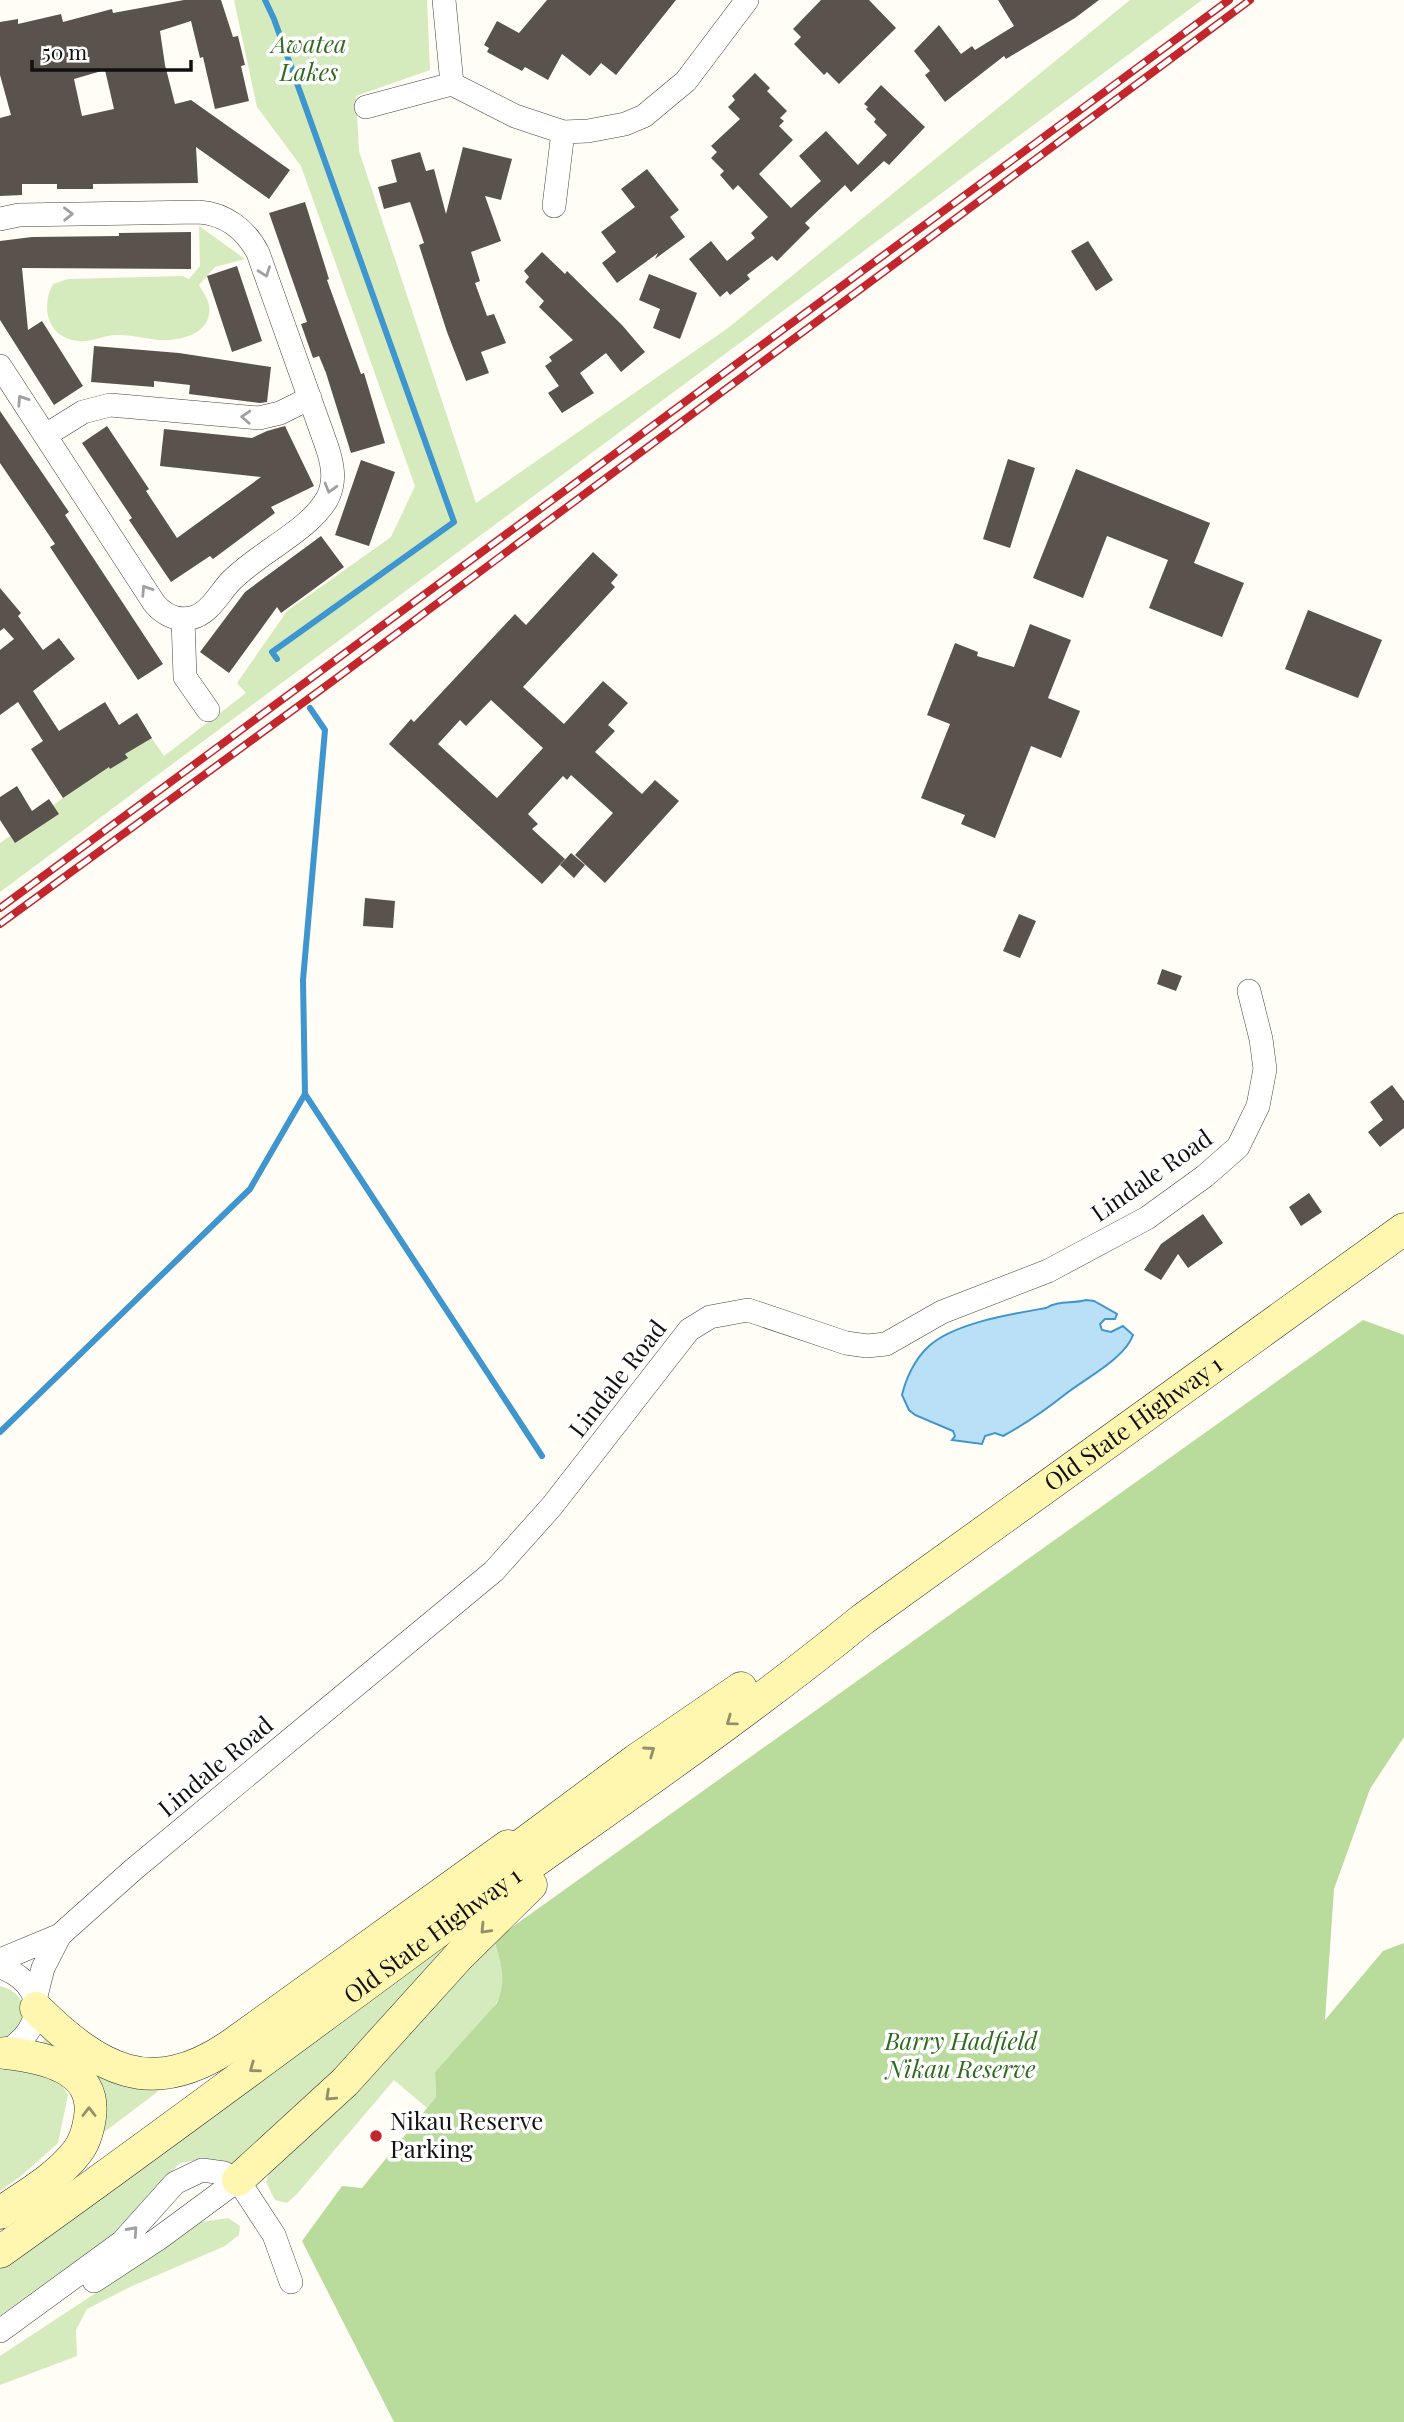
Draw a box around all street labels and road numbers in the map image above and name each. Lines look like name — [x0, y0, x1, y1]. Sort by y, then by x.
street label: Lindale Road — [1084, 1121, 1218, 1228]
street label: Lindale Road — [560, 1312, 672, 1443]
street label: Old State Highway 1 — [1037, 1347, 1228, 1497]
street label: Lindale Road — [151, 1708, 279, 1823]
street label: Old State Highway 1 — [336, 1858, 527, 2010]

